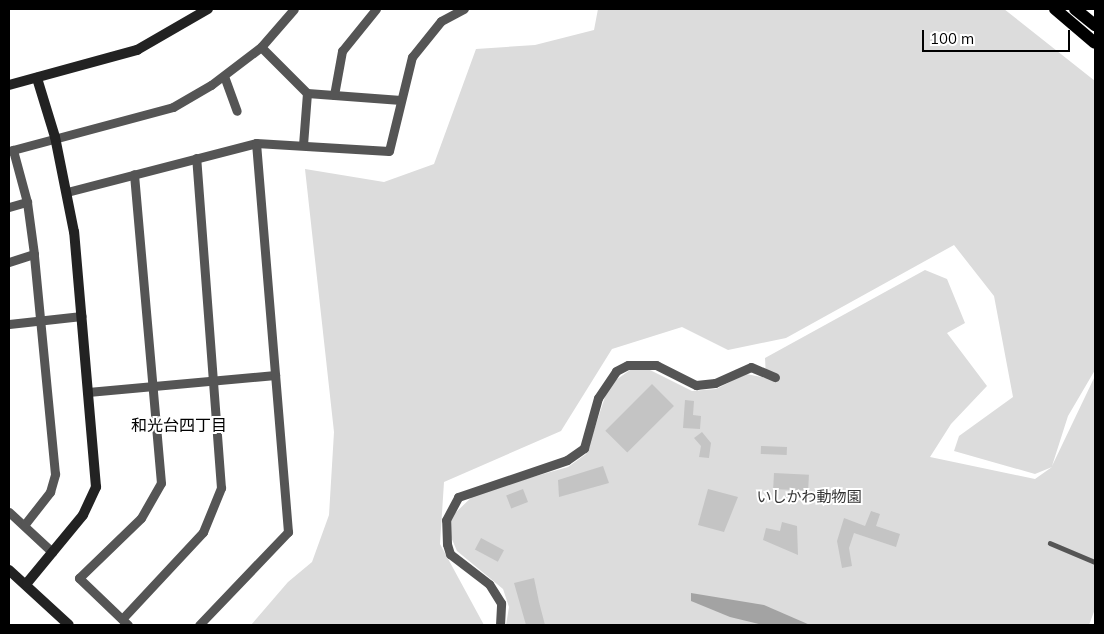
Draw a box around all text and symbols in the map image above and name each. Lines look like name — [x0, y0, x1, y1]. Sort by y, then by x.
scale bar — [924, 20, 1072, 52]
text: 100 m — [930, 29, 974, 48]
district label: 和光台四丁目 — [131, 415, 227, 435]
park label: いしかわ動物園 — [757, 488, 861, 506]

